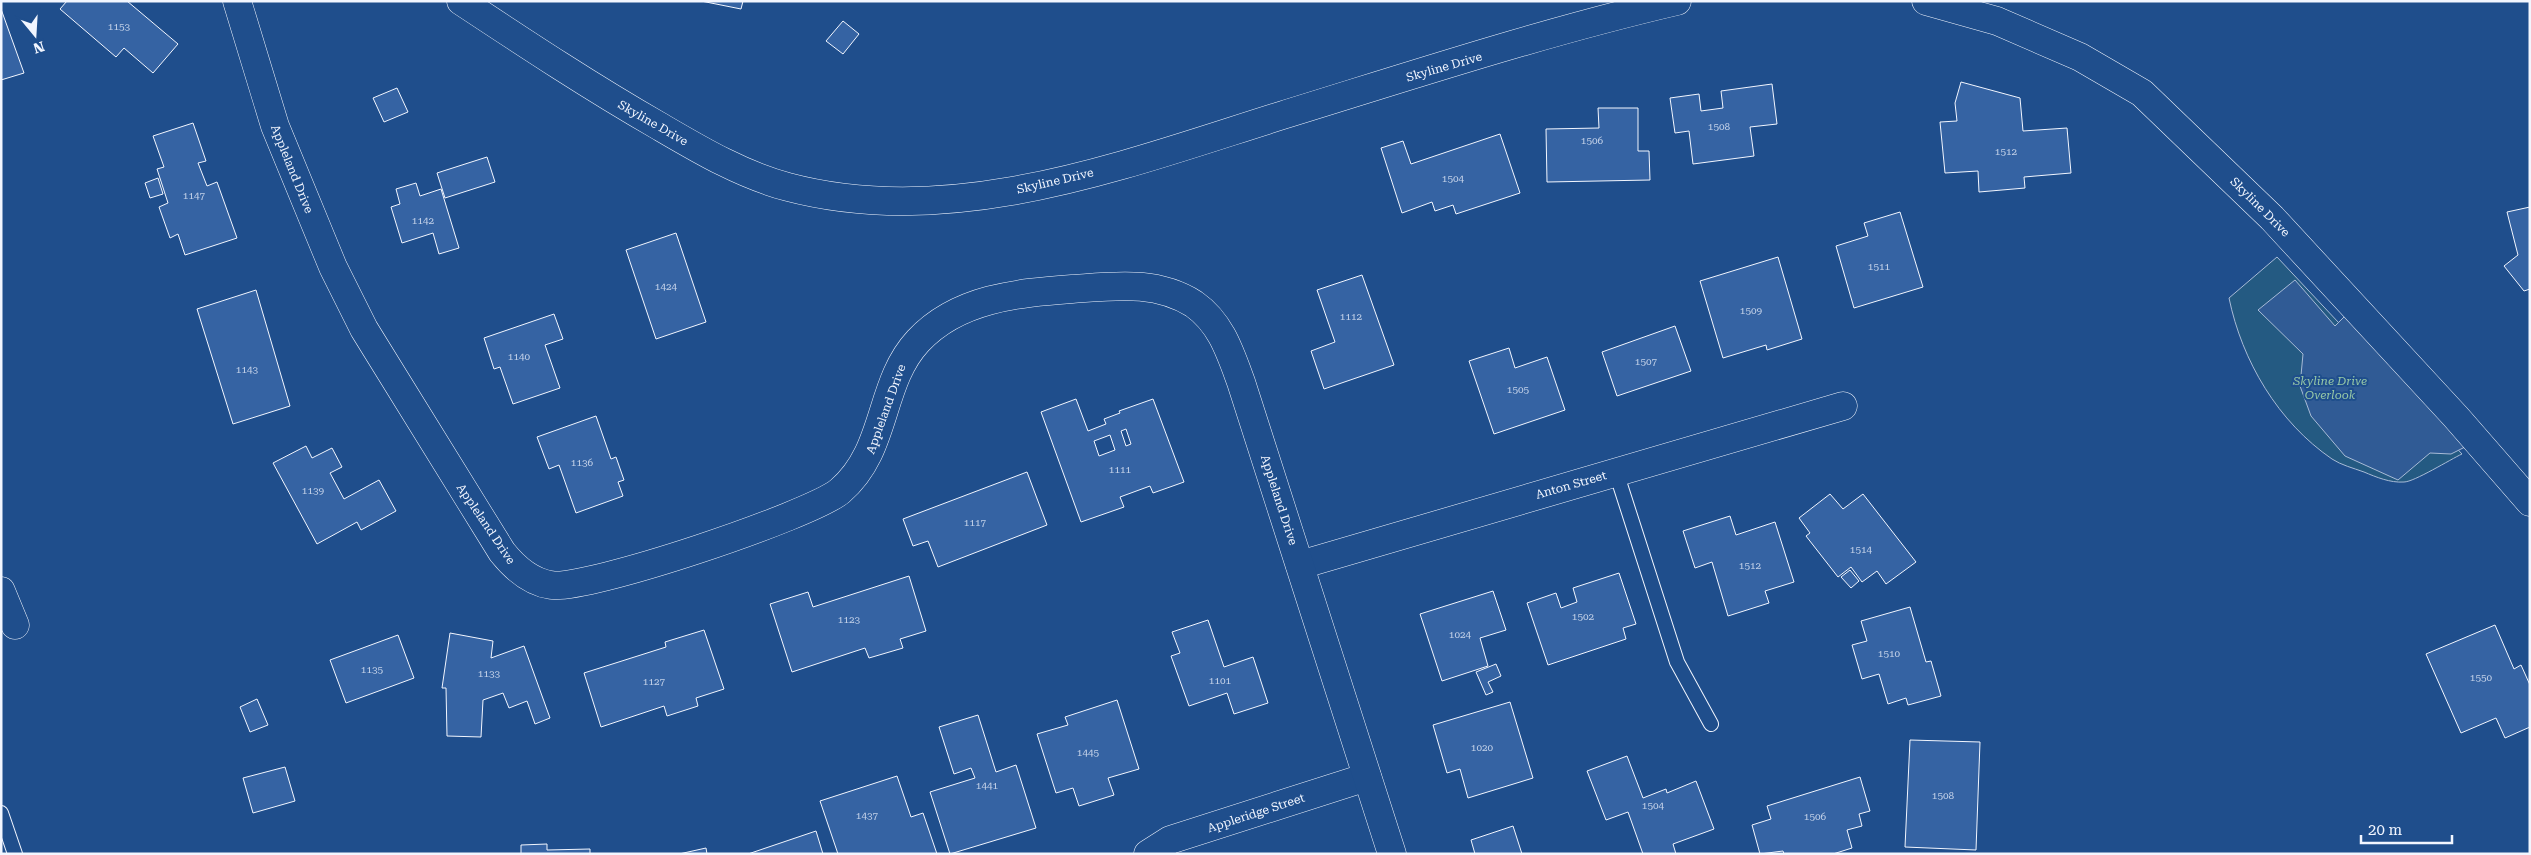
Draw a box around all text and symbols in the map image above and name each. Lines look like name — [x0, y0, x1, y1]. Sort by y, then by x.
north arrow — [10, 10, 60, 60]
house number: 1153 — [108, 21, 131, 32]
text: N — [31, 38, 47, 57]
street label: Skyline Drive — [1404, 49, 1484, 85]
street label: Skyline Drive — [616, 97, 691, 149]
house number: 1508 — [1708, 121, 1731, 132]
street label: Appleland Drive — [268, 123, 316, 216]
house number: 1506 — [1581, 135, 1604, 146]
house number: 1512 — [1995, 146, 2018, 157]
street label: Skyline Drive — [1015, 165, 1095, 197]
house number: 1504 — [1442, 173, 1465, 184]
street label: Skyline Drive — [2227, 174, 2293, 240]
house number: 1147 — [183, 190, 206, 201]
house number: 1142 — [412, 215, 435, 226]
house number: 1511 — [1868, 261, 1891, 272]
house number: 1424 — [655, 281, 678, 292]
house number: 1509 — [1740, 305, 1763, 316]
house number: 1112 — [1340, 311, 1363, 322]
house number: 1140 — [508, 351, 531, 362]
house number: 1507 — [1635, 356, 1658, 367]
street label: Appleland Drive — [863, 362, 909, 456]
house number: 1143 — [236, 364, 259, 375]
park label: Skyline Drive Overlook — [2292, 374, 2367, 402]
house number: 1505 — [1507, 384, 1530, 395]
street label: Appleland Drive — [1258, 453, 1300, 547]
house number: 1136 — [571, 457, 594, 468]
house number: 1111 — [1109, 464, 1132, 475]
street label: Anton Street — [1534, 468, 1609, 502]
street label: Appleland Drive — [454, 481, 518, 567]
house number: 1139 — [302, 485, 325, 496]
house number: 1117 — [964, 517, 987, 528]
house number: 1514 — [1850, 544, 1873, 555]
house number: 1512 — [1739, 560, 1762, 571]
house number: 1502 — [1572, 611, 1595, 622]
house number: 1123 — [838, 614, 861, 625]
house number: 1024 — [1449, 629, 1472, 640]
house number: 1510 — [1878, 648, 1901, 659]
house number: 1135 — [361, 664, 384, 675]
house number: 1133 — [478, 668, 501, 679]
house number: 1550 — [2470, 672, 2493, 683]
house number: 1101 — [1209, 675, 1232, 686]
house number: 1127 — [643, 676, 666, 687]
house number: 1020 — [1471, 742, 1494, 753]
house number: 1445 — [1077, 747, 1100, 758]
house number: 1441 — [976, 780, 999, 791]
house number: 1508 — [1932, 790, 1955, 801]
street label: Appleridge Street — [1206, 791, 1307, 835]
house number: 1504 — [1642, 800, 1665, 811]
house number: 1437 — [856, 810, 879, 821]
house number: 1506 — [1804, 811, 1827, 822]
scale bar — [2361, 812, 2452, 844]
text: 20 m — [2368, 821, 2403, 839]

